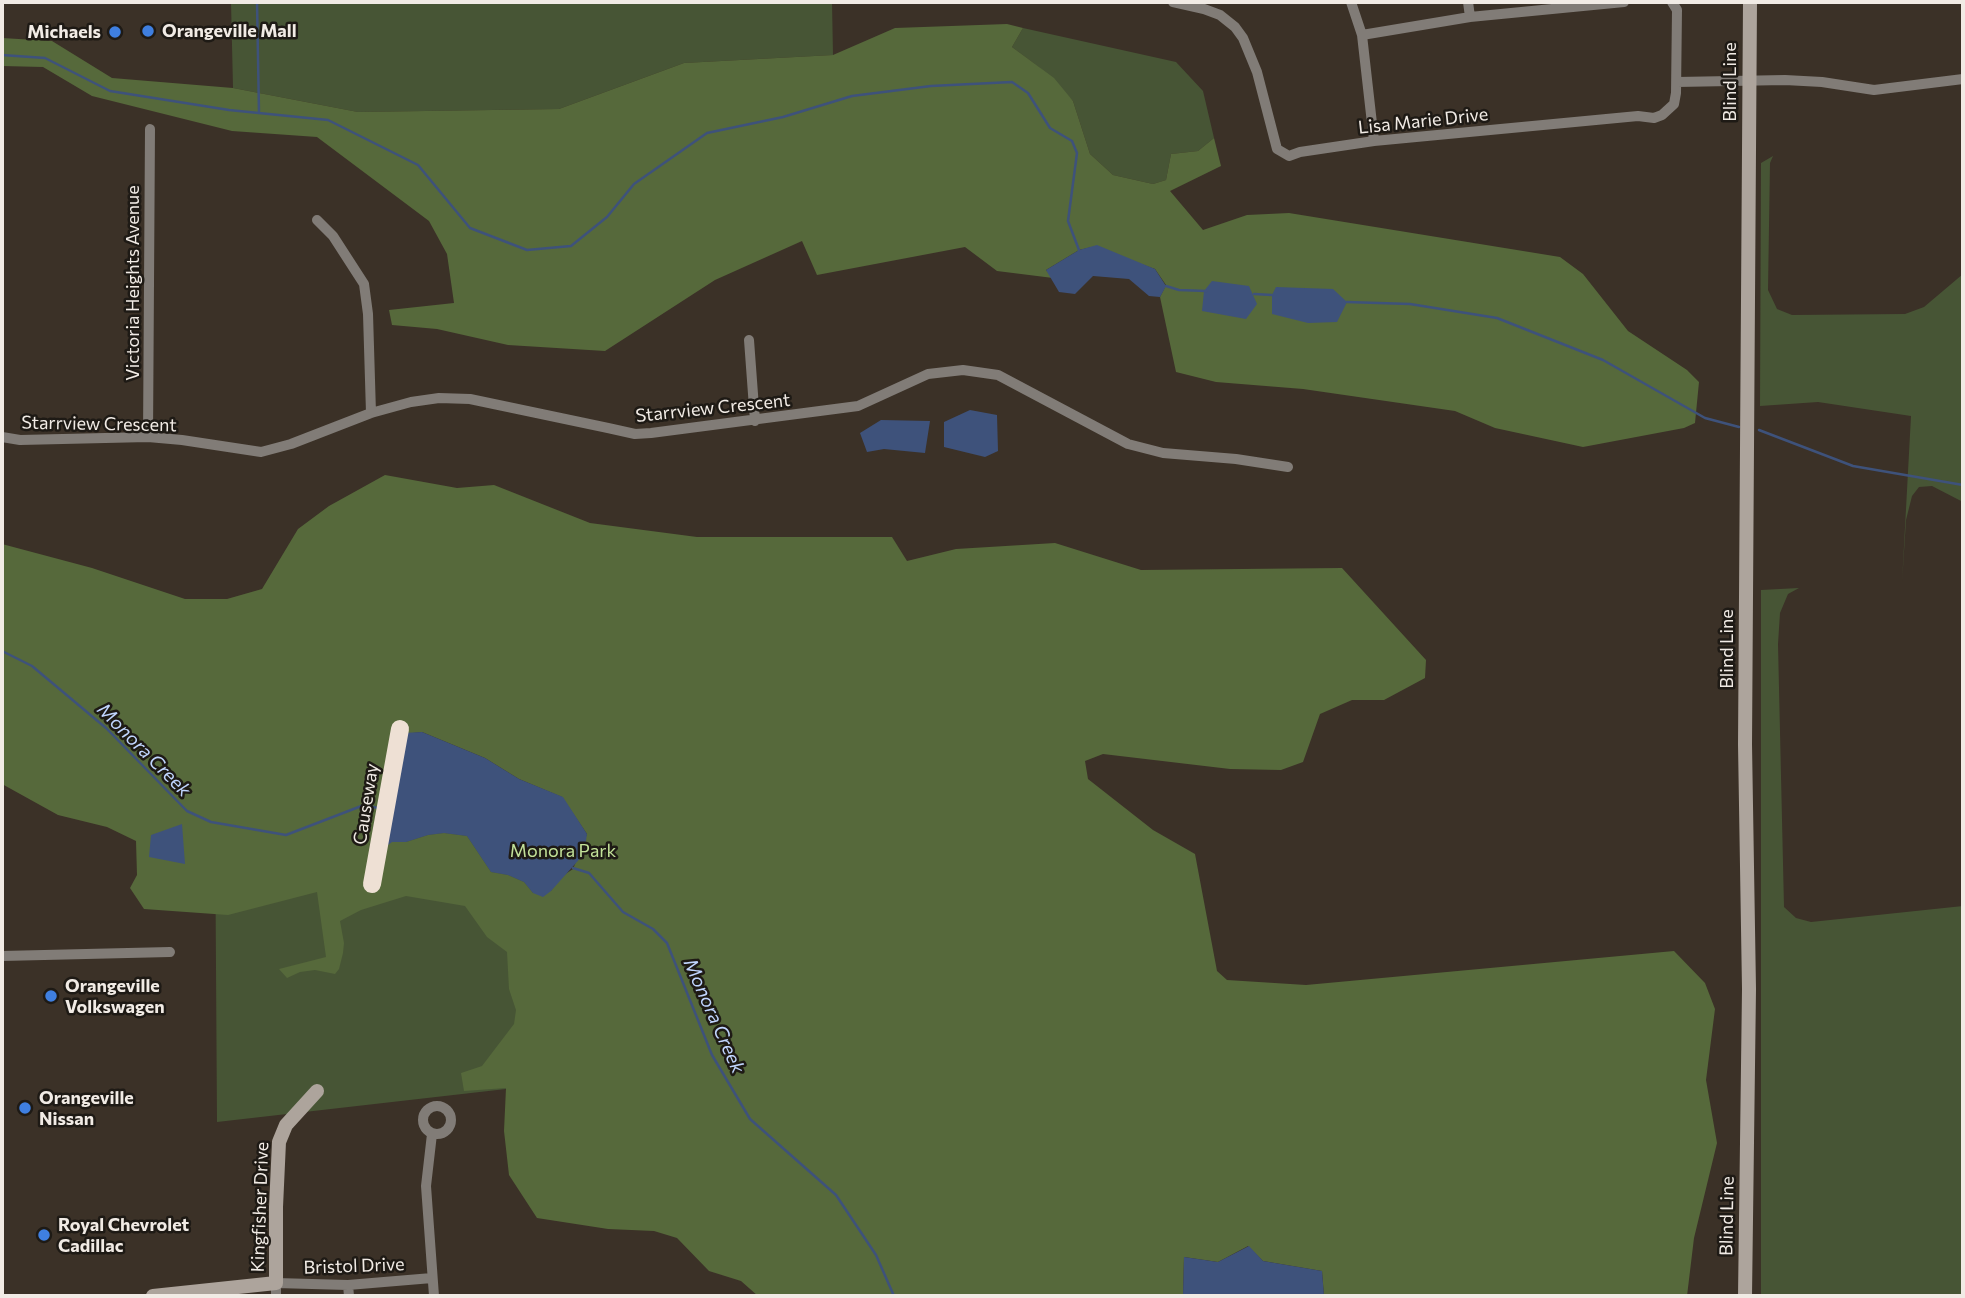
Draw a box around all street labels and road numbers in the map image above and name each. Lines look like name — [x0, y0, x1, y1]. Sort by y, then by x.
street label: Blind Line — [1719, 42, 1741, 122]
street label: Lisa Marie Drive — [1357, 103, 1489, 139]
street label: Victoria Heights Avenue — [122, 185, 144, 381]
street label: Starrview Crescent — [635, 389, 791, 427]
street label: Starrview Crescent — [21, 412, 177, 436]
street label: Blind Line — [1716, 609, 1738, 689]
street label: Causeway — [349, 762, 383, 846]
street label: Kingfisher Drive — [247, 1141, 273, 1273]
street label: Blind Line — [1716, 1176, 1738, 1256]
street label: Bristol Drive — [303, 1253, 405, 1279]

